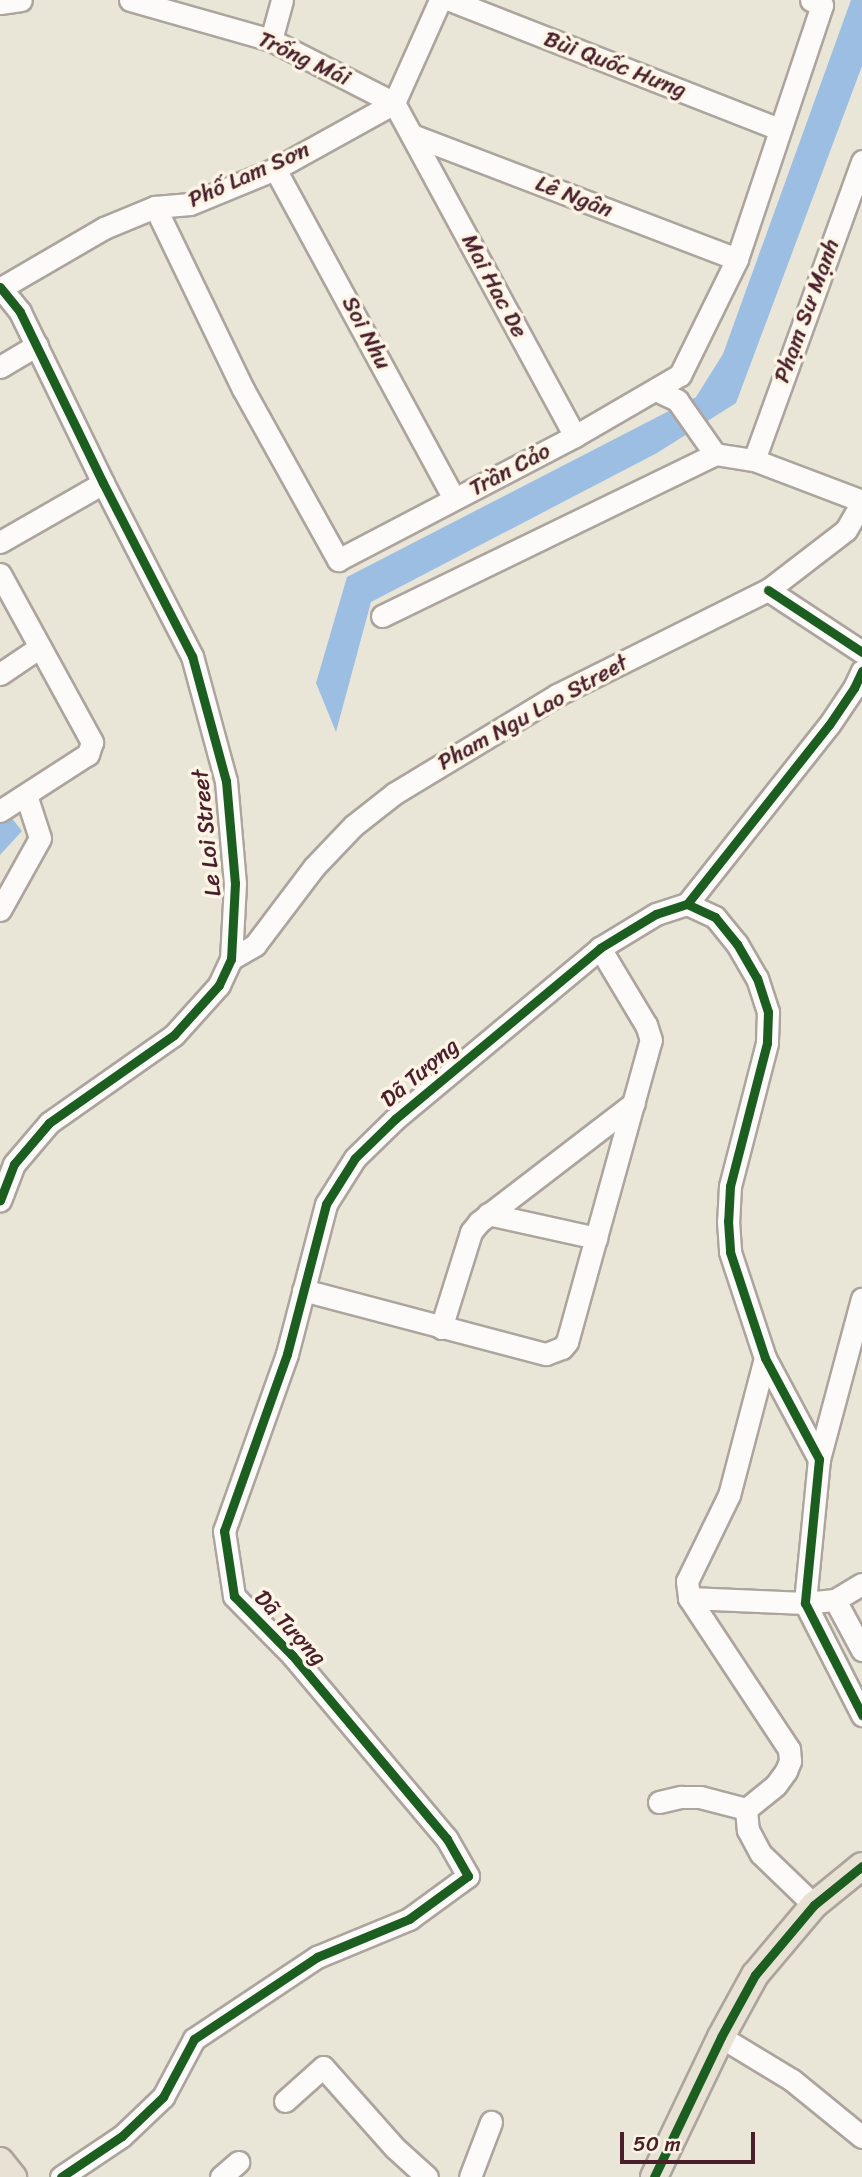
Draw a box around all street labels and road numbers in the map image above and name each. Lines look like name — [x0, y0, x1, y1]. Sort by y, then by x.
street label: Bùi Quốc Hưng — [540, 25, 690, 105]
street label: Trống Mái — [254, 26, 354, 92]
street label: Phố Lam Sơn — [184, 136, 314, 214]
street label: Lê Ngân — [532, 170, 616, 224]
street label: Mai Hac De — [455, 229, 533, 343]
street label: Phạm Sư Mạnh — [768, 235, 846, 387]
street label: Soi Nhu — [335, 292, 397, 374]
street label: Trần Cảo — [465, 437, 555, 503]
street label: Pham Ngu Lao Street — [433, 649, 633, 777]
street label: Le Loi Street — [186, 767, 228, 899]
street label: Dã Tượng — [375, 1032, 465, 1114]
street label: Dã Tượng — [248, 1584, 332, 1672]

